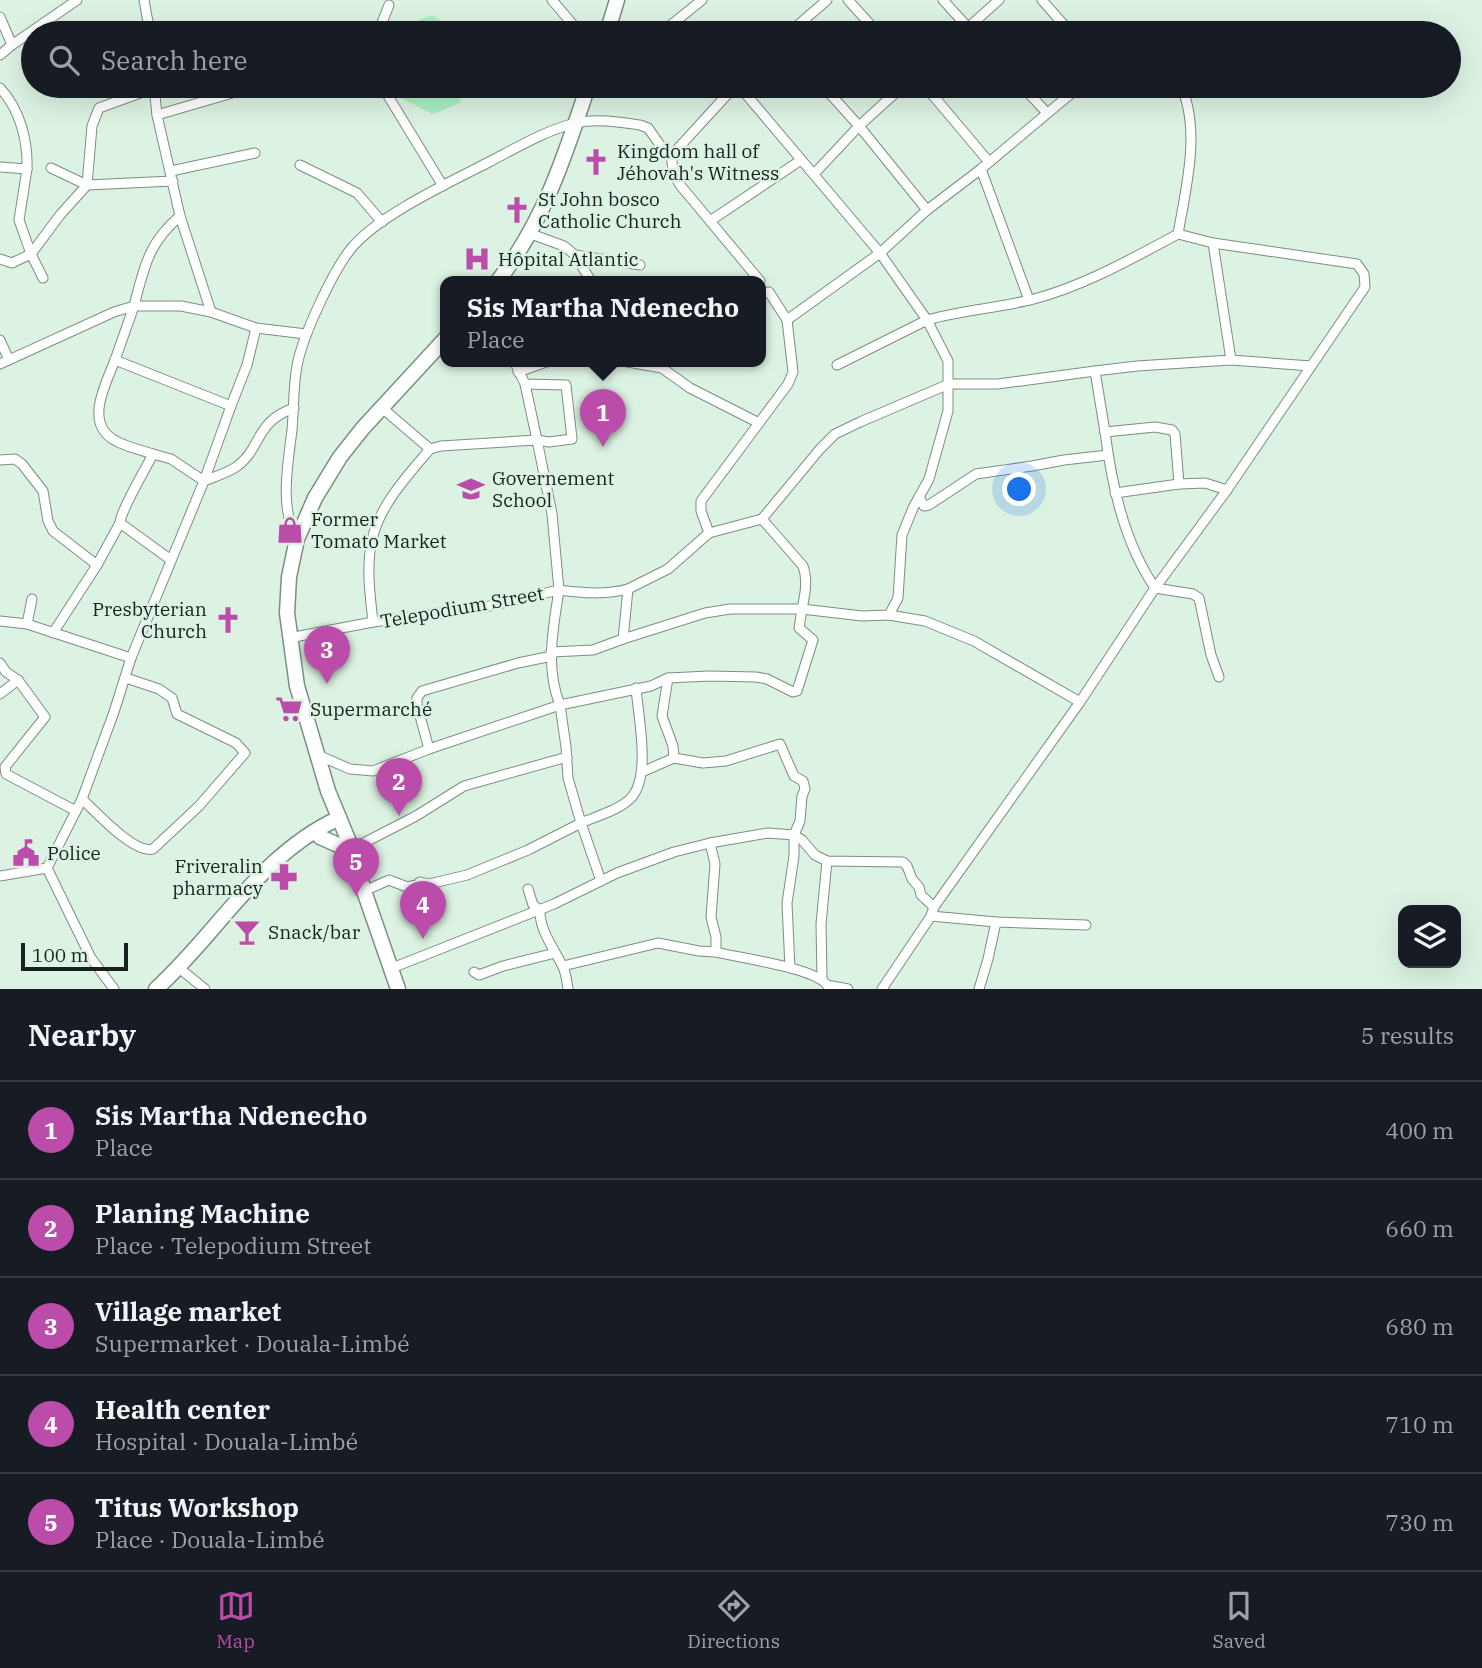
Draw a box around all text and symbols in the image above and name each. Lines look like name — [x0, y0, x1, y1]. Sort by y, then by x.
search box — [21, 21, 1461, 98]
icon: search — [45, 41, 83, 79]
text: Search here — [101, 43, 247, 77]
place label: Kingdom hall of Jéhovah's Witness — [617, 139, 779, 185]
church icon: Kingdom hall of Jéhovah's Witness — [581, 147, 611, 177]
place label: St John bosco Catholic Church — [538, 187, 682, 233]
church icon: St John bosco Catholic Church — [502, 195, 532, 225]
hospital icon: Hôpital Atlantic — [462, 244, 492, 274]
place label: Hôpital Atlantic — [498, 247, 639, 271]
popup — [440, 276, 766, 367]
text: Sis Martha Ndenecho — [467, 290, 739, 324]
text: Place — [467, 324, 525, 354]
pin: 1 — [580, 389, 626, 447]
place label: Governement School — [492, 466, 615, 512]
your location — [1002, 472, 1036, 506]
school or university icon: Governement School — [456, 474, 486, 504]
place label: Former Tomato Market — [311, 507, 447, 553]
shop icon: Former Tomato Market — [275, 515, 305, 545]
street label: Telepodium Street — [378, 581, 546, 633]
place label: Presbyterian Church — [92, 597, 207, 643]
church icon: Presbyterian Church — [213, 605, 243, 635]
pin: 3 — [304, 626, 350, 684]
supermarket icon: Supermarché — [274, 694, 304, 724]
place label: Supermarché — [310, 697, 432, 721]
pin: 2 — [376, 758, 422, 816]
public building icon: Police — [11, 838, 41, 868]
pin: 5 — [333, 838, 379, 896]
place label: Police — [47, 841, 101, 865]
place label: Friveralin pharmacy — [172, 854, 264, 900]
pharmacy icon: Friveralin pharmacy — [269, 862, 299, 892]
pin: 4 — [400, 881, 446, 939]
map controls — [1398, 905, 1461, 968]
button: layers — [1398, 905, 1461, 968]
bar icon: Snack/bar — [232, 917, 262, 947]
place label: Snack/bar — [268, 920, 361, 944]
scale bar — [21, 940, 128, 972]
text: 100 m — [32, 943, 89, 967]
text: Nearby — [28, 1015, 136, 1054]
text: 5 results — [1361, 1020, 1454, 1050]
text: Sis Martha Ndenecho — [95, 1098, 367, 1132]
text: 1 — [44, 1115, 58, 1145]
text: 400 m — [1385, 1115, 1454, 1145]
text: Place — [95, 1132, 153, 1162]
text: Planing Machine — [95, 1196, 310, 1230]
text: 2 — [44, 1213, 58, 1243]
text: 660 m — [1385, 1213, 1454, 1243]
text: Place · Telepodium Street — [95, 1230, 371, 1260]
text: Village market — [95, 1294, 281, 1328]
text: 3 — [44, 1311, 58, 1341]
text: 680 m — [1385, 1311, 1454, 1341]
text: Supermarket · Douala-Limbé — [95, 1328, 410, 1358]
text: Health center — [95, 1392, 270, 1426]
text: 4 — [44, 1409, 58, 1439]
text: 710 m — [1385, 1409, 1454, 1439]
text: Hospital · Douala-Limbé — [95, 1426, 358, 1456]
text: Titus Workshop — [95, 1490, 299, 1524]
text: 5 — [44, 1507, 58, 1537]
text: 730 m — [1385, 1507, 1454, 1537]
text: Place · Douala-Limbé — [95, 1524, 325, 1554]
tab: Map — [216, 1587, 255, 1653]
tab: Directions — [687, 1587, 780, 1653]
tab: Saved — [1213, 1587, 1266, 1653]

